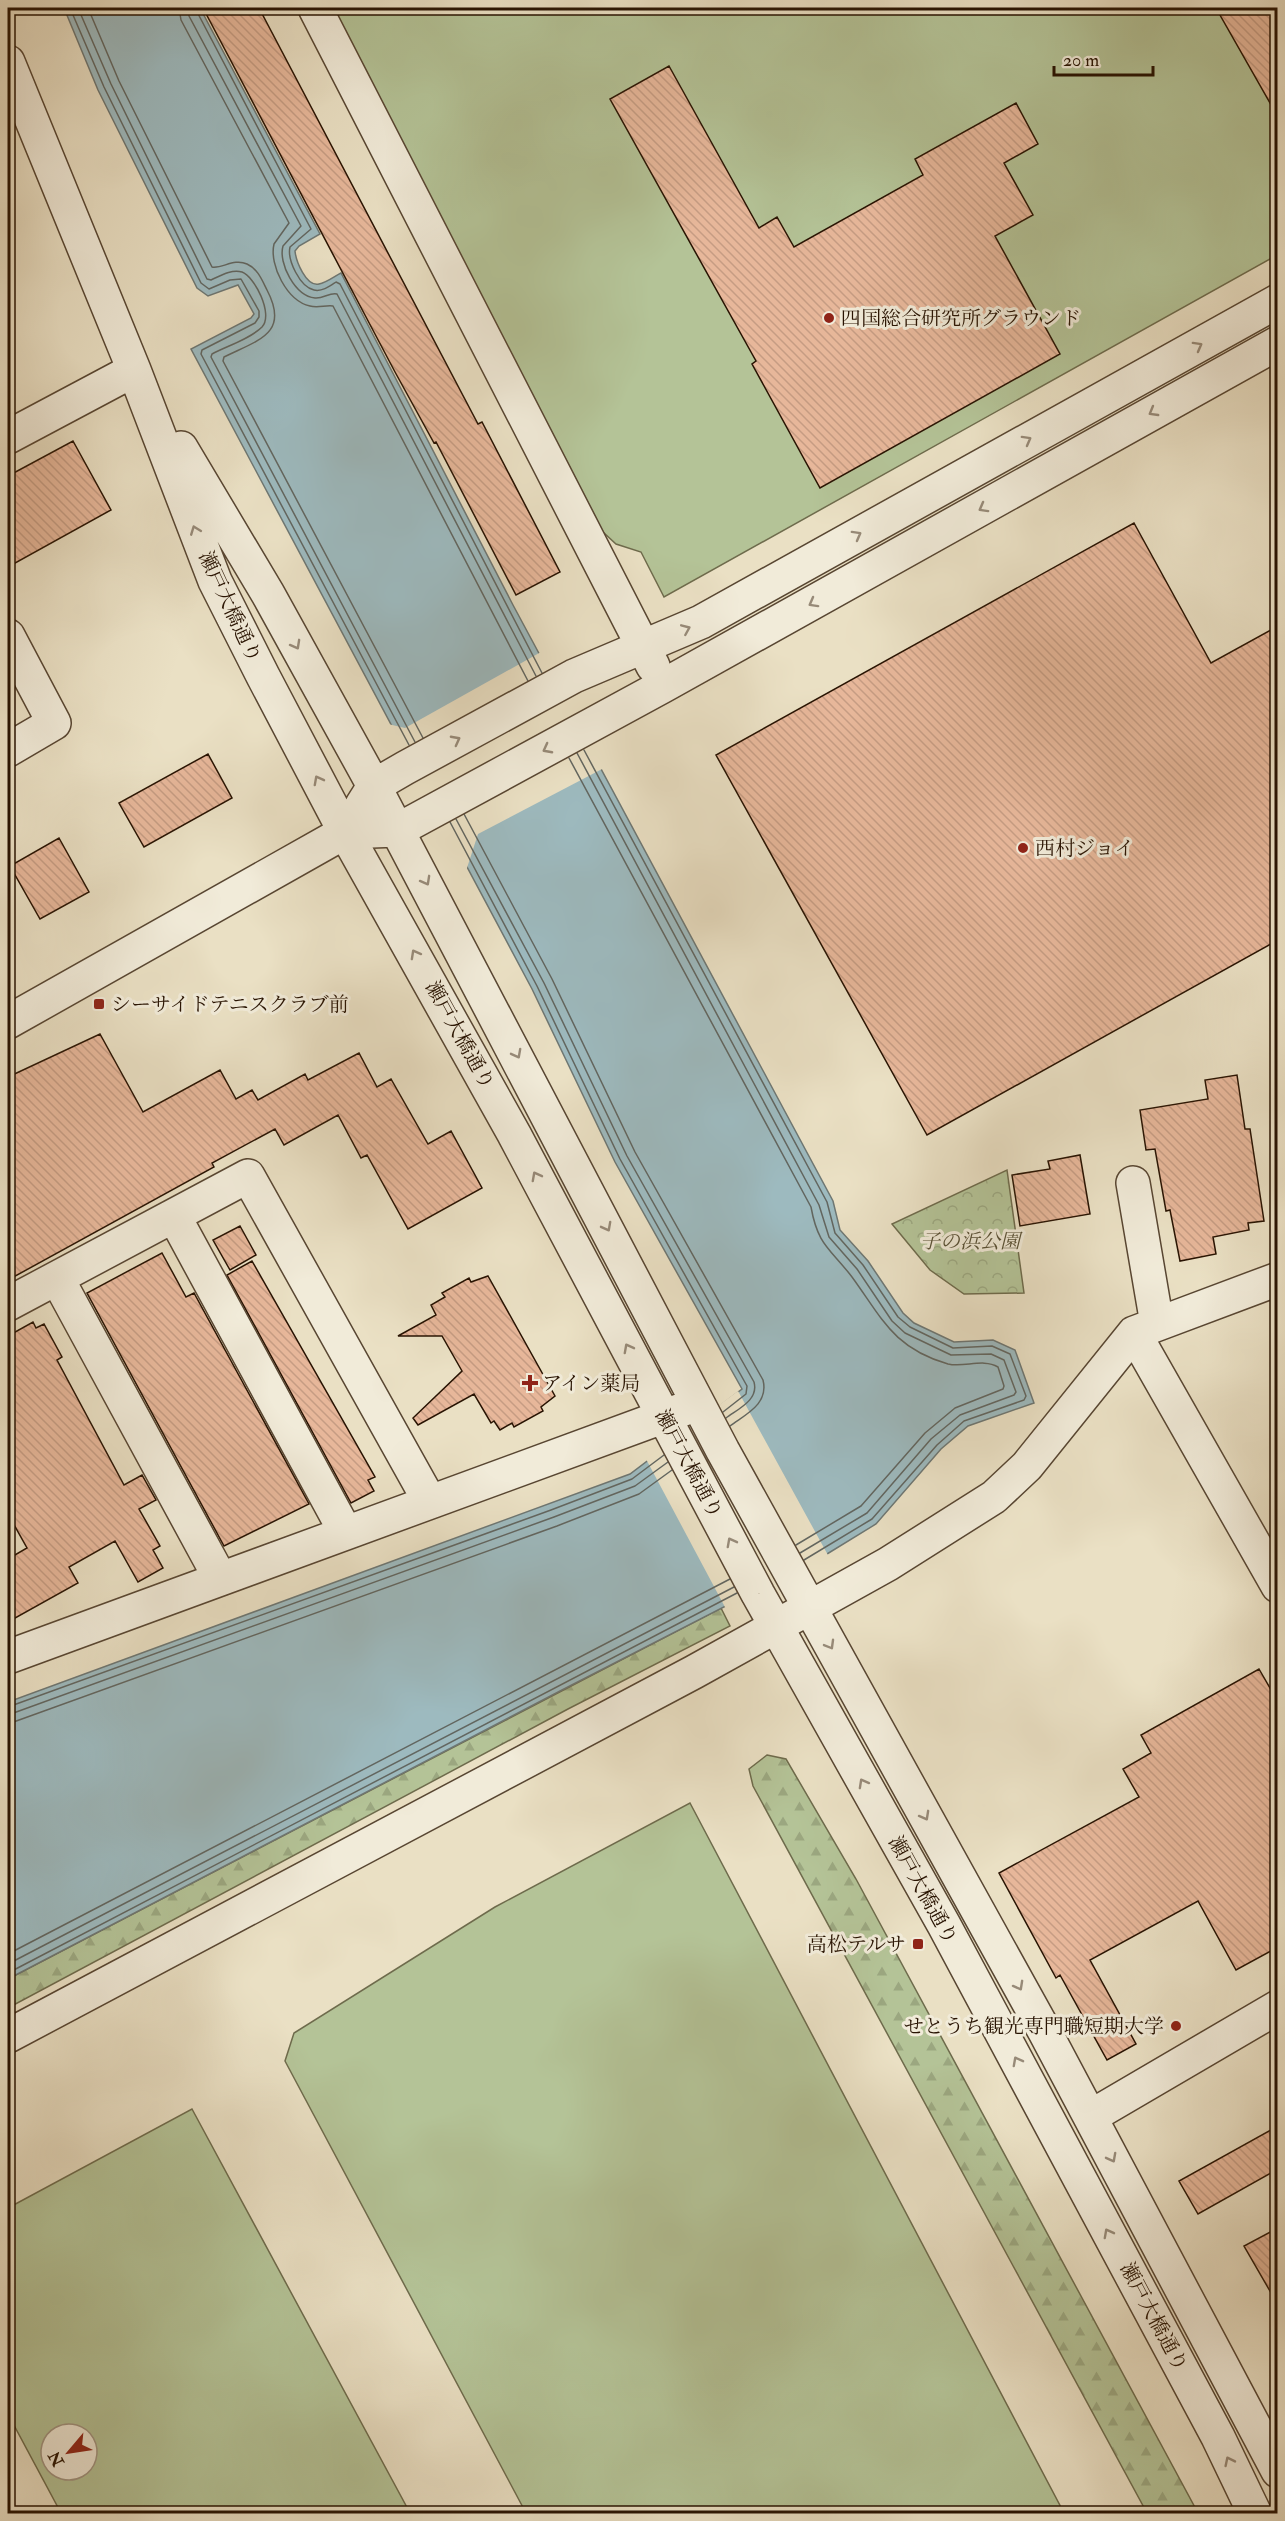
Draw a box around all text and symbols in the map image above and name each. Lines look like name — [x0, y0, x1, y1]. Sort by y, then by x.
scale bar — [1054, 39, 1153, 77]
text: 20 m — [1063, 49, 1099, 72]
place label: 四国総合研究所グラウンド — [841, 306, 1081, 331]
marker: 四国総合研究所グラウンド — [822, 311, 836, 325]
one-way arrow — [1192, 342, 1202, 353]
one-way arrow — [1149, 405, 1159, 416]
one-way arrow — [1021, 436, 1031, 447]
one-way arrow — [979, 500, 989, 512]
one-way arrow — [190, 525, 203, 536]
one-way arrow — [851, 531, 861, 542]
street label: 瀬戸大橋通り — [193, 547, 267, 667]
one-way arrow — [808, 595, 819, 607]
one-way arrow — [680, 624, 691, 636]
one-way arrow — [289, 639, 300, 649]
one-way arrow — [450, 736, 460, 747]
one-way arrow — [543, 742, 553, 753]
one-way arrow — [314, 776, 325, 786]
place label: 西村ジョイ — [1035, 836, 1135, 861]
marker: 西村ジョイ — [1016, 841, 1030, 855]
one-way arrow — [419, 875, 430, 886]
one-way arrow — [411, 950, 422, 960]
street label: 瀬戸大橋通り — [420, 976, 500, 1094]
place label: シーサイドテニスクラブ前 — [111, 992, 349, 1017]
marker: シーサイドテニスクラブ前 — [92, 997, 106, 1011]
one-way arrow — [509, 1048, 521, 1059]
one-way arrow — [532, 1172, 543, 1182]
one-way arrow — [600, 1220, 611, 1231]
park label: 子の浜公園 — [920, 1229, 1023, 1254]
one-way arrow — [624, 1344, 635, 1355]
place label: アイン薬局 — [542, 1371, 640, 1396]
marker: アイン薬局 — [523, 1376, 537, 1390]
street label: 瀬戸大橋通り — [650, 1405, 728, 1523]
one-way arrow — [727, 1538, 738, 1548]
one-way arrow — [823, 1639, 834, 1649]
one-way arrow — [859, 1778, 871, 1789]
one-way arrow — [918, 1810, 929, 1820]
street label: 瀬戸大橋通り — [883, 1831, 963, 1949]
place label: 高松テルサ — [807, 1932, 906, 1957]
marker: 高松テルサ — [911, 1937, 925, 1951]
one-way arrow — [1012, 1980, 1023, 1991]
place label: せとうち観光専門職短期大学 — [904, 2014, 1164, 2039]
marker: せとうち観光専門職短期大学 — [1169, 2019, 1183, 2033]
one-way arrow — [1012, 2056, 1024, 2067]
one-way arrow — [1105, 2152, 1116, 2162]
one-way arrow — [1104, 2228, 1116, 2239]
street label: 瀬戸大橋通り — [1115, 2258, 1193, 2376]
north arrow — [39, 2422, 99, 2482]
text: N — [44, 2447, 69, 2471]
one-way arrow — [1225, 2456, 1237, 2467]

